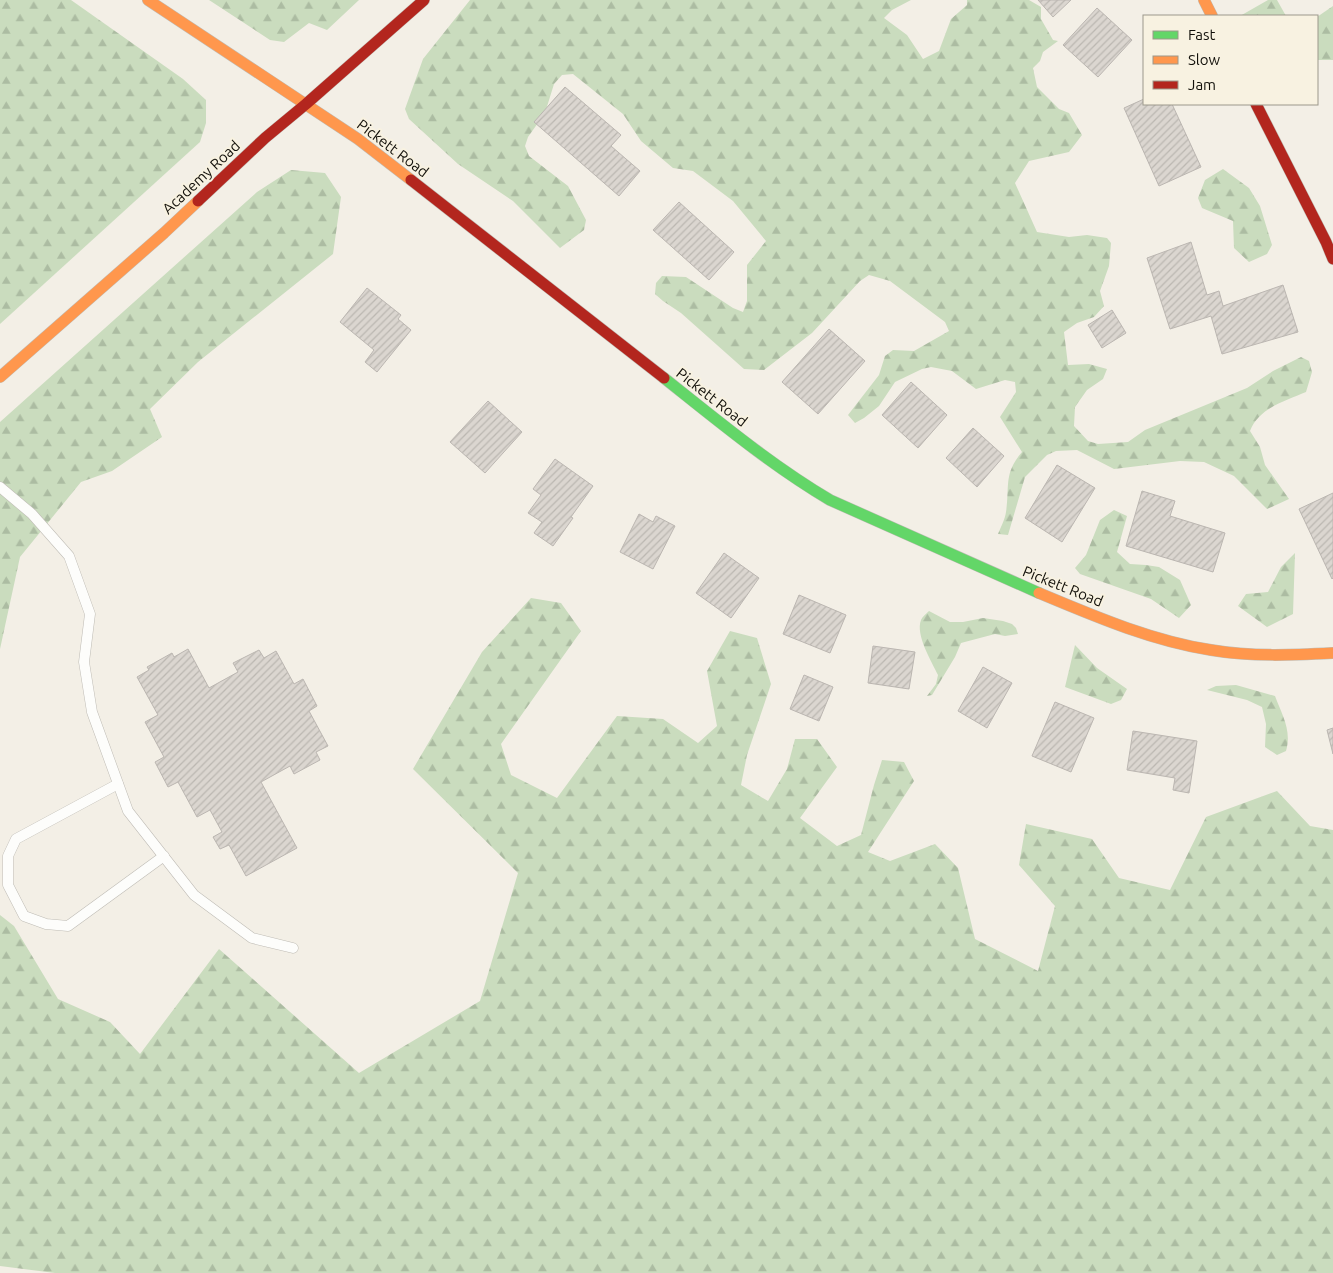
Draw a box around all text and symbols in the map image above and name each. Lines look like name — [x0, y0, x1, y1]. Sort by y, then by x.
legend — [1143, 15, 1318, 105]
text: Fast — [1188, 26, 1216, 43]
text: Slow — [1188, 51, 1221, 68]
text: Jam — [1188, 76, 1216, 93]
street label: Pickett Road — [354, 116, 432, 180]
street label: Academy Road — [159, 137, 243, 217]
street label: Pickett Road — [673, 364, 751, 430]
street label: Pickett Road — [1020, 562, 1106, 610]

